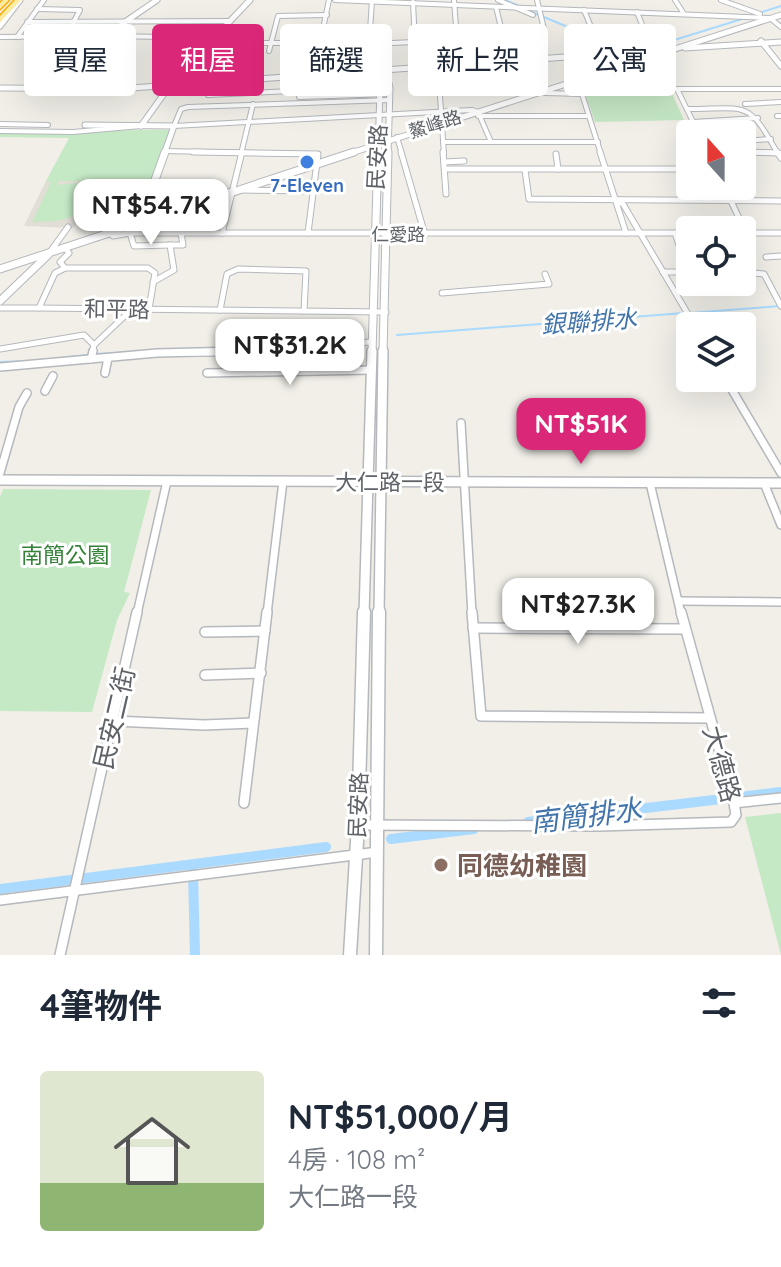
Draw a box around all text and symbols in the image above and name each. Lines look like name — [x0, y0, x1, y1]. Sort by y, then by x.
chip: 買屋 — [24, 24, 136, 96]
chip: 租屋 — [152, 24, 264, 96]
chip: 篩選 — [280, 24, 392, 96]
chip: 新上架 — [408, 24, 548, 96]
chip: 公寓 — [564, 24, 676, 96]
street label: 鰲峰路 — [406, 105, 464, 143]
north arrow — [676, 120, 756, 200]
map controls — [676, 120, 756, 392]
street label: 民安路 — [361, 123, 393, 191]
marker: 7-Eleven — [298, 153, 316, 171]
place label: 7-Eleven — [270, 174, 344, 197]
pin: NT$54.7K — [68, 179, 234, 247]
text: NT$54.7K — [92, 188, 210, 221]
button: locate — [676, 216, 756, 296]
street label: 仁愛路 — [371, 223, 425, 246]
street label: 和平路 — [84, 294, 150, 324]
water label: 銀聯排水 — [540, 303, 639, 339]
button: layers — [676, 312, 756, 392]
pin: NT$31.2K — [207, 319, 373, 387]
text: NT$31.2K — [233, 328, 347, 361]
pin: NT$51K — [516, 398, 646, 466]
text: NT$51K — [534, 407, 628, 440]
street label: 大仁路一段 — [335, 468, 445, 496]
park label: 南簡公園 — [21, 541, 109, 569]
pin: NT$27.3K — [495, 578, 661, 646]
text: NT$27.3K — [520, 587, 636, 620]
street label: 民安二街 — [86, 664, 142, 772]
street label: 大德路 — [696, 722, 748, 806]
street label: 民安路 — [343, 772, 373, 838]
water label: 南簡排水 — [528, 791, 646, 839]
place label: 同德幼稚園 — [457, 849, 587, 882]
marker: 同德幼稚園 — [432, 856, 450, 874]
icon: filters — [697, 981, 741, 1025]
text: 4筆物件 — [40, 984, 162, 1027]
text: NT$51,000/月 — [288, 1095, 513, 1138]
icon: home — [104, 1103, 200, 1199]
text: 4房 · 108 m² — [288, 1143, 425, 1176]
text: 大仁路一段 — [288, 1180, 418, 1213]

